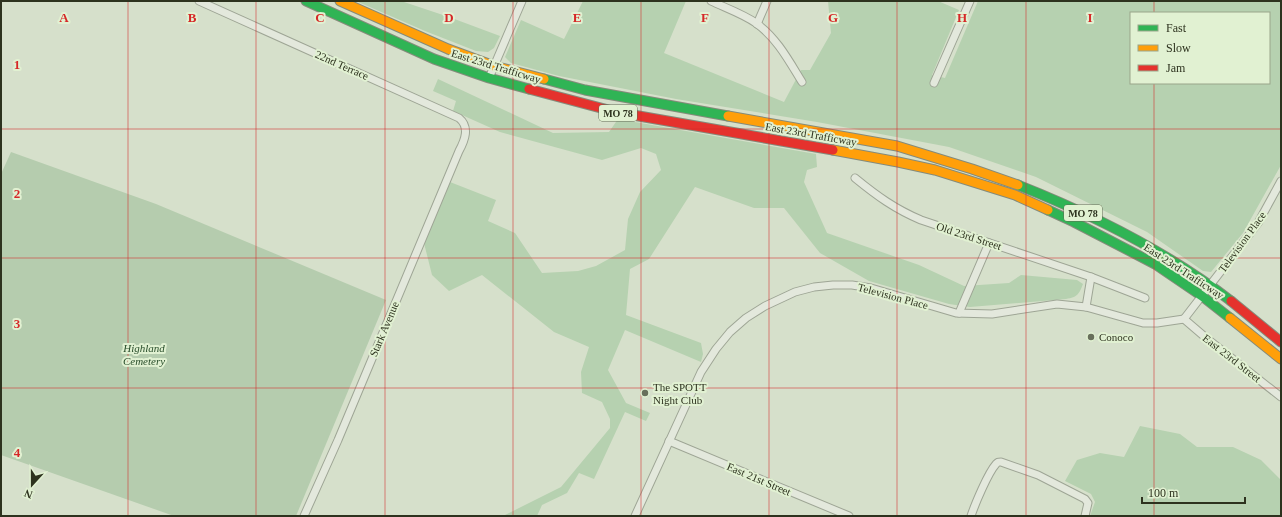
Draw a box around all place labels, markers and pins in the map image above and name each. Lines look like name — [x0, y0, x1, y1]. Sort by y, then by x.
place label: Conoco — [1099, 331, 1134, 343]
marker: Conoco — [1086, 332, 1096, 342]
place label: The SPOTT Night Club — [653, 381, 707, 406]
marker: The SPOTT Night Club — [640, 388, 650, 398]

